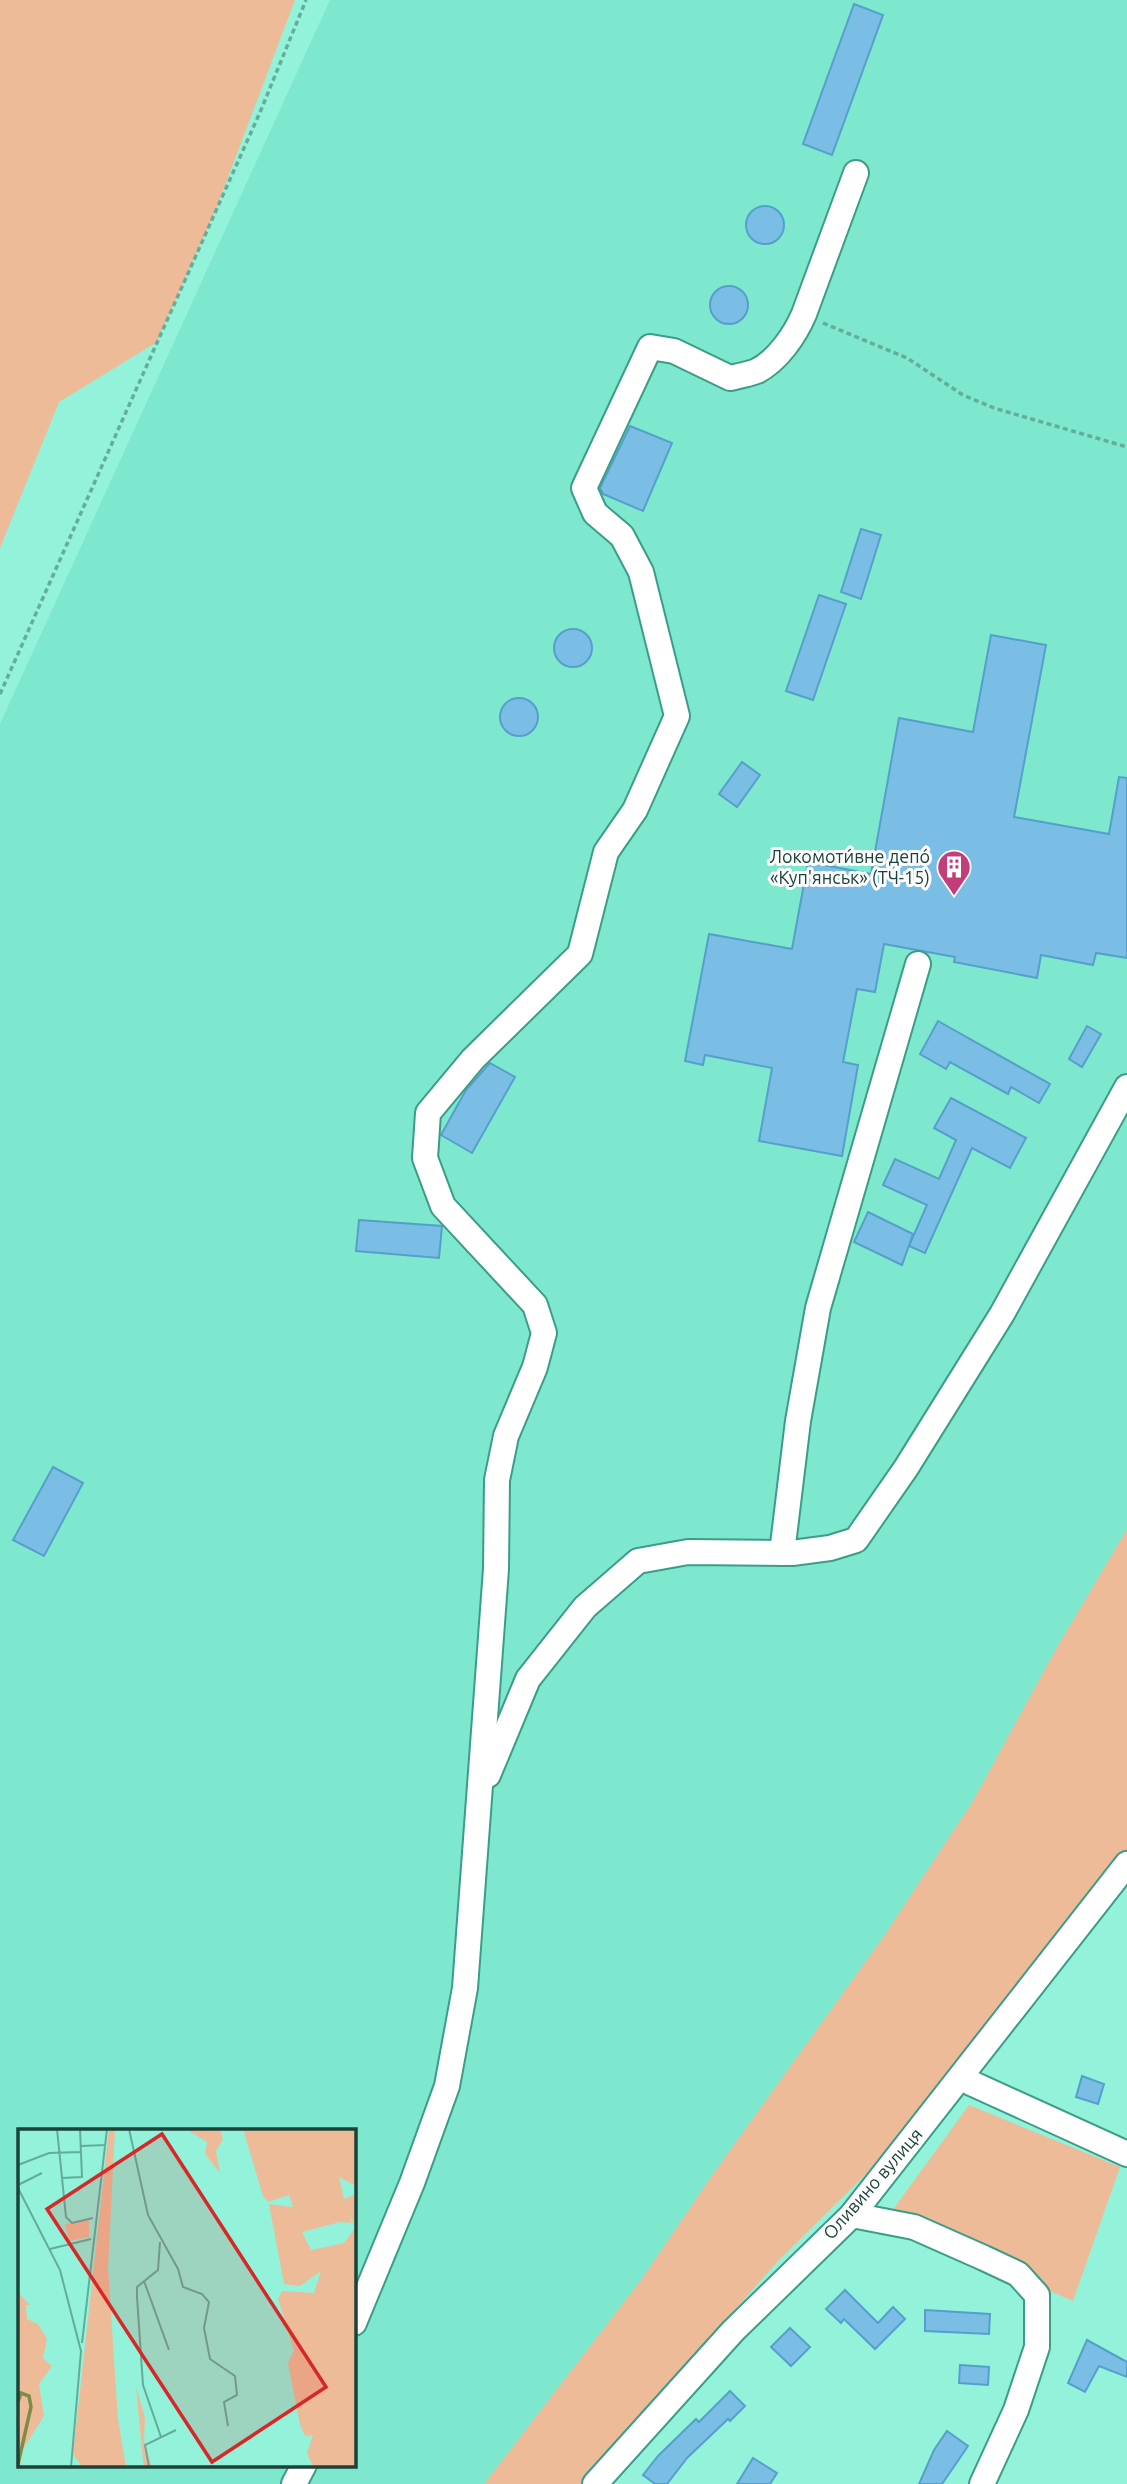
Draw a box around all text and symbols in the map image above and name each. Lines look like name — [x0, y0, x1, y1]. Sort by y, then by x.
place label: Локомоти́вне депо́ «Куп'янськ» (ТЧ-15) — [769, 846, 930, 888]
building icon: Локомоти́вне депо́ «Куп'янськ» (ТЧ-15) — [935, 848, 973, 897]
street label: Оливино вулиця — [819, 2124, 926, 2243]
inset map — [18, 2129, 355, 2466]

